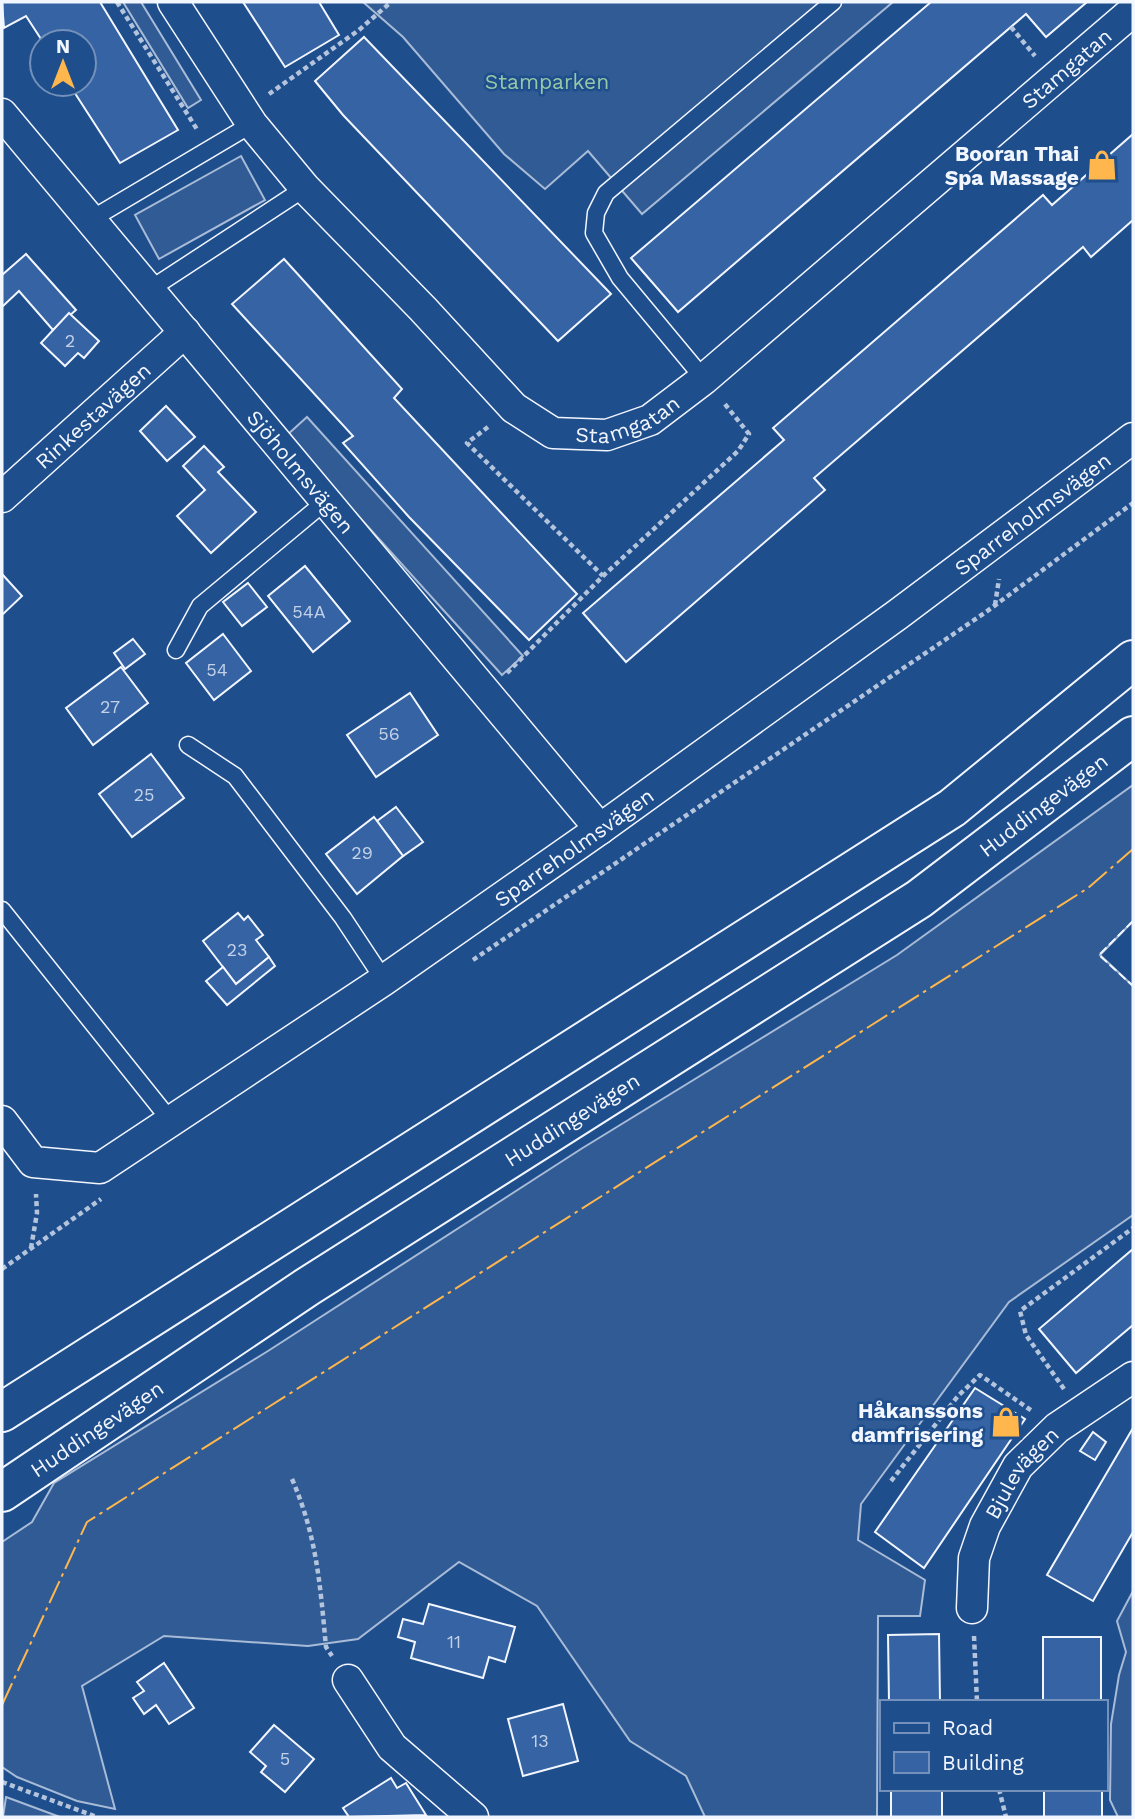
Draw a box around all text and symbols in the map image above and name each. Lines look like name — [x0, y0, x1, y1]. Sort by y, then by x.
street label: Stamgatan — [1016, 23, 1116, 114]
north arrow — [28, 28, 98, 98]
text: N — [56, 35, 70, 58]
park label: Stamparken — [485, 69, 609, 94]
place label: Booran Thai Spa Massage — [945, 141, 1079, 190]
shop icon: Booran Thai Spa Massage — [1085, 148, 1119, 182]
house number: 2 — [65, 330, 75, 351]
street label: Rinkestavägen — [30, 357, 155, 474]
street label: Stamgatan — [575, 390, 684, 448]
street label: Sjöholmsvägen — [242, 405, 360, 538]
street label: Sparreholmsvägen — [949, 447, 1115, 580]
house number: 54A — [292, 601, 326, 622]
house number: 54 — [206, 659, 228, 680]
house number: 27 — [100, 696, 120, 717]
house number: 56 — [378, 723, 400, 744]
street label: Huddingevägen — [974, 748, 1112, 861]
street label: Sparreholmsvägen — [489, 782, 658, 912]
house number: 25 — [134, 784, 154, 805]
house number: 29 — [351, 842, 373, 863]
house number: 23 — [227, 939, 248, 960]
street label: Huddingevägen — [500, 1067, 644, 1171]
street label: Huddingevägen — [25, 1375, 168, 1482]
place label: Håkanssons damfrisering — [851, 1398, 983, 1447]
shop icon: Håkanssons damfrisering — [989, 1405, 1023, 1439]
street label: Bjulevägen — [979, 1421, 1064, 1523]
house number: 11 — [447, 1631, 461, 1652]
legend — [880, 1700, 1107, 1791]
text: Road — [942, 1715, 993, 1740]
house number: 13 — [531, 1730, 549, 1751]
house number: 5 — [280, 1748, 290, 1769]
text: Building — [942, 1750, 1024, 1775]

